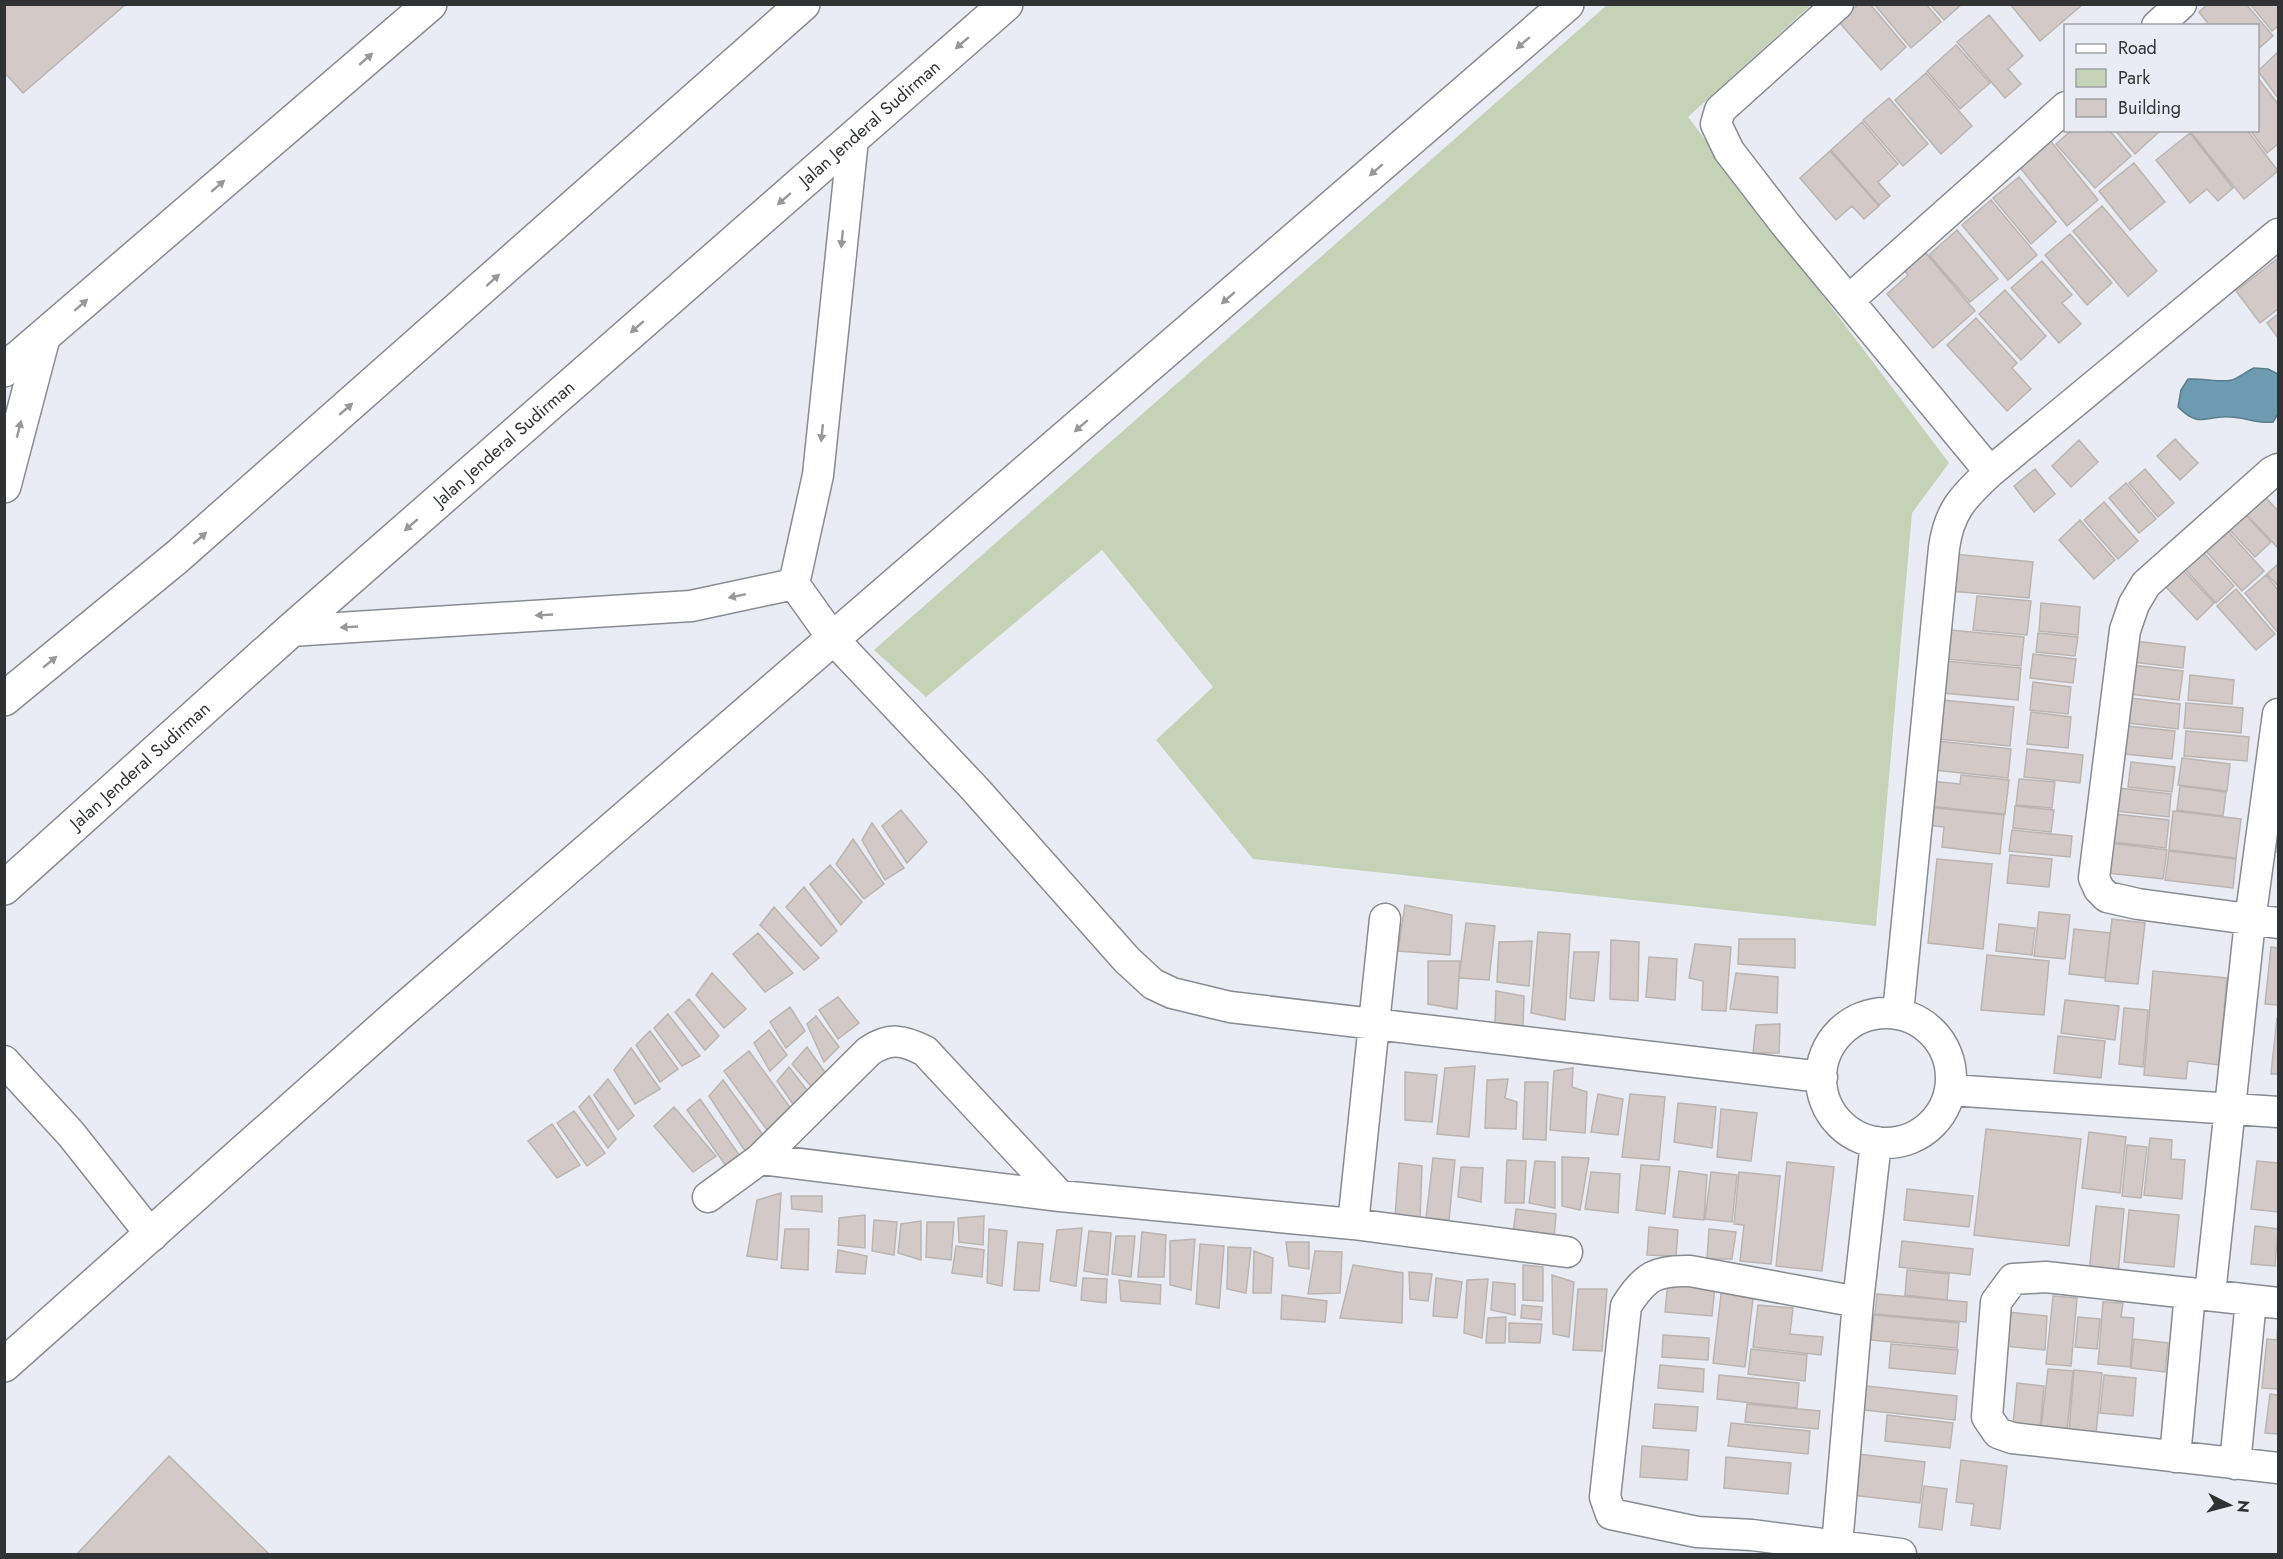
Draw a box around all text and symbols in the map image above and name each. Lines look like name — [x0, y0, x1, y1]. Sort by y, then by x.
legend — [2064, 24, 2259, 132]
text: Road — [2118, 35, 2157, 61]
one-way arrow — [955, 36, 970, 49]
one-way arrow — [1516, 36, 1531, 49]
one-way arrow — [358, 53, 373, 66]
street label: Jalan Jenderal Sudirman — [792, 54, 946, 194]
text: Park — [2118, 65, 2150, 91]
text: Building — [2118, 95, 2181, 121]
one-way arrow — [1368, 164, 1384, 177]
one-way arrow — [210, 180, 225, 193]
one-way arrow — [777, 192, 792, 205]
one-way arrow — [837, 230, 847, 249]
one-way arrow — [485, 274, 500, 287]
one-way arrow — [1221, 291, 1236, 304]
one-way arrow — [73, 298, 89, 311]
one-way arrow — [629, 321, 645, 334]
street label: Jalan Jenderal Sudirman — [426, 374, 580, 514]
one-way arrow — [338, 403, 353, 416]
one-way arrow — [1073, 419, 1089, 432]
one-way arrow — [15, 420, 24, 438]
one-way arrow — [817, 424, 827, 443]
one-way arrow — [404, 518, 419, 531]
one-way arrow — [192, 531, 208, 544]
one-way arrow — [728, 592, 747, 601]
one-way arrow — [534, 611, 553, 620]
one-way arrow — [339, 622, 358, 632]
one-way arrow — [42, 656, 57, 669]
street label: Jalan Jenderal Sudirman — [63, 696, 216, 837]
north arrow — [2199, 1475, 2259, 1535]
text: N — [2231, 1499, 2256, 1514]

